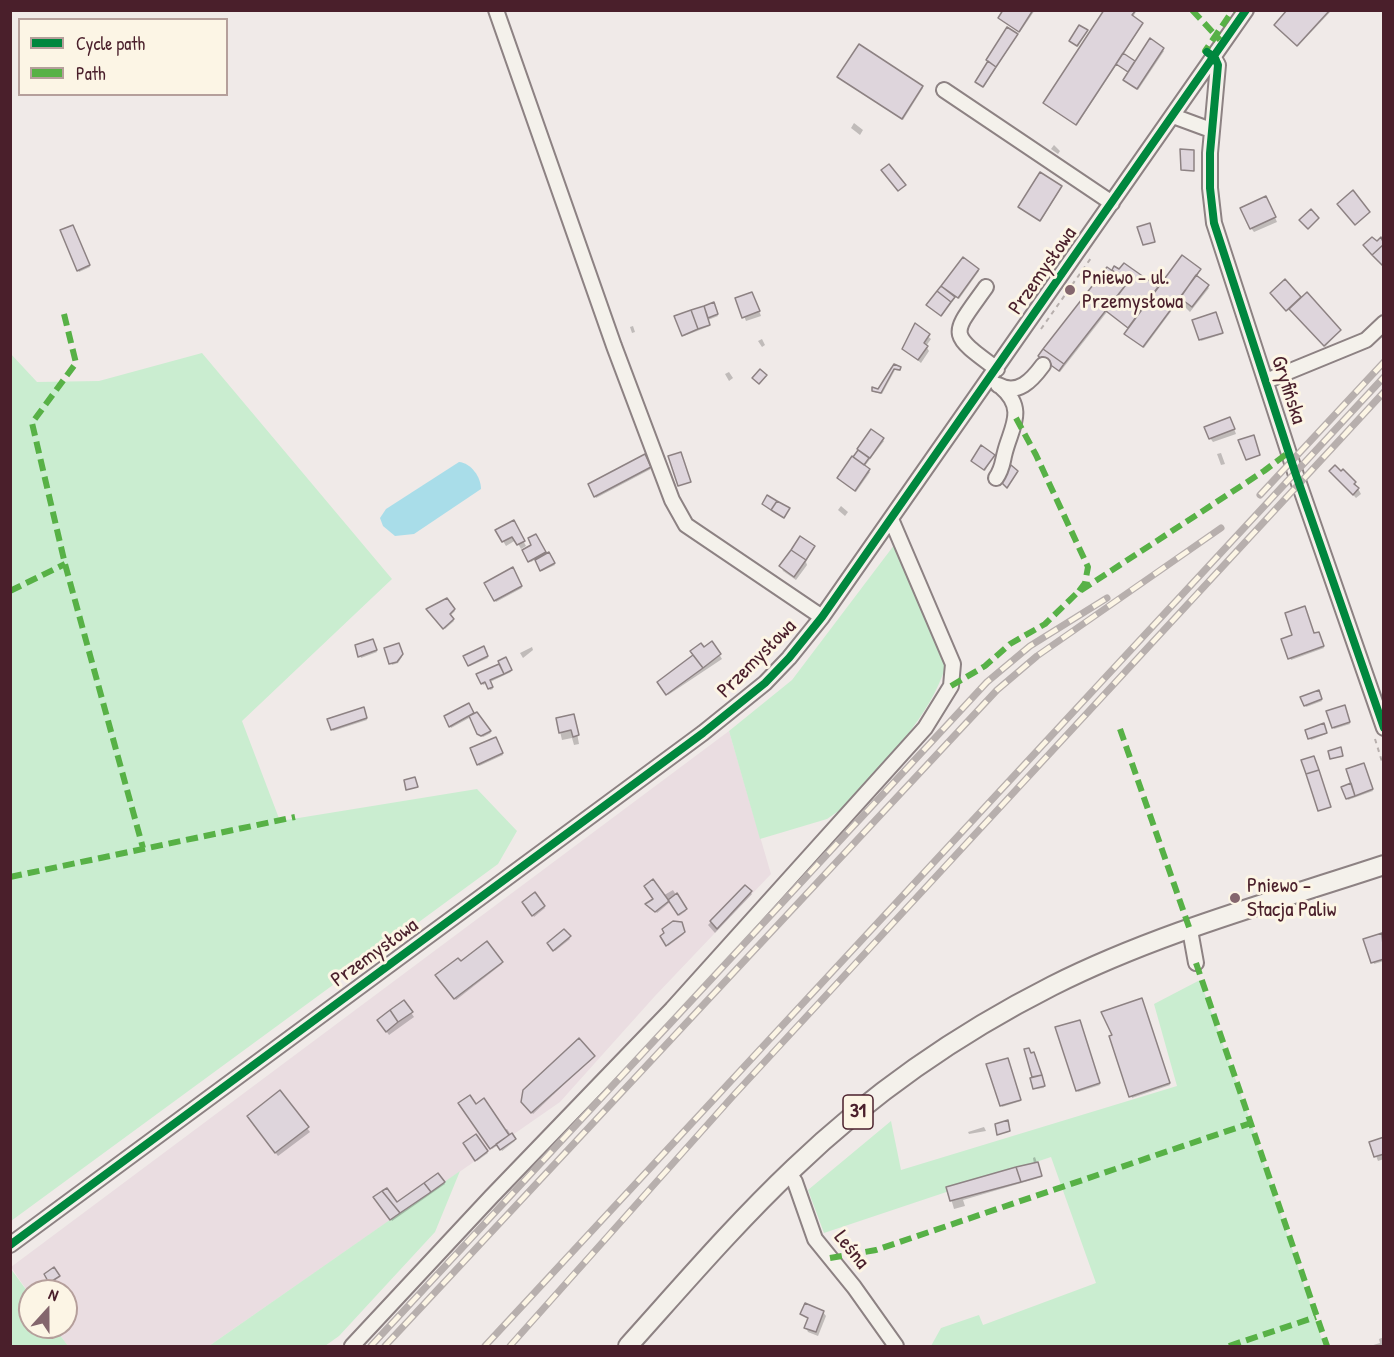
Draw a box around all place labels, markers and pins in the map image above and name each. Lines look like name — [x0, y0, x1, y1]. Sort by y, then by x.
place label: Pniewo - ul. Przemysłowa — [1082, 265, 1183, 315]
marker: Pniewo - ul. Przemysłowa — [1063, 283, 1077, 297]
place label: Pniewo - Stacja Paliw — [1247, 873, 1337, 923]
marker: Pniewo - Stacja Paliw — [1228, 891, 1242, 905]

